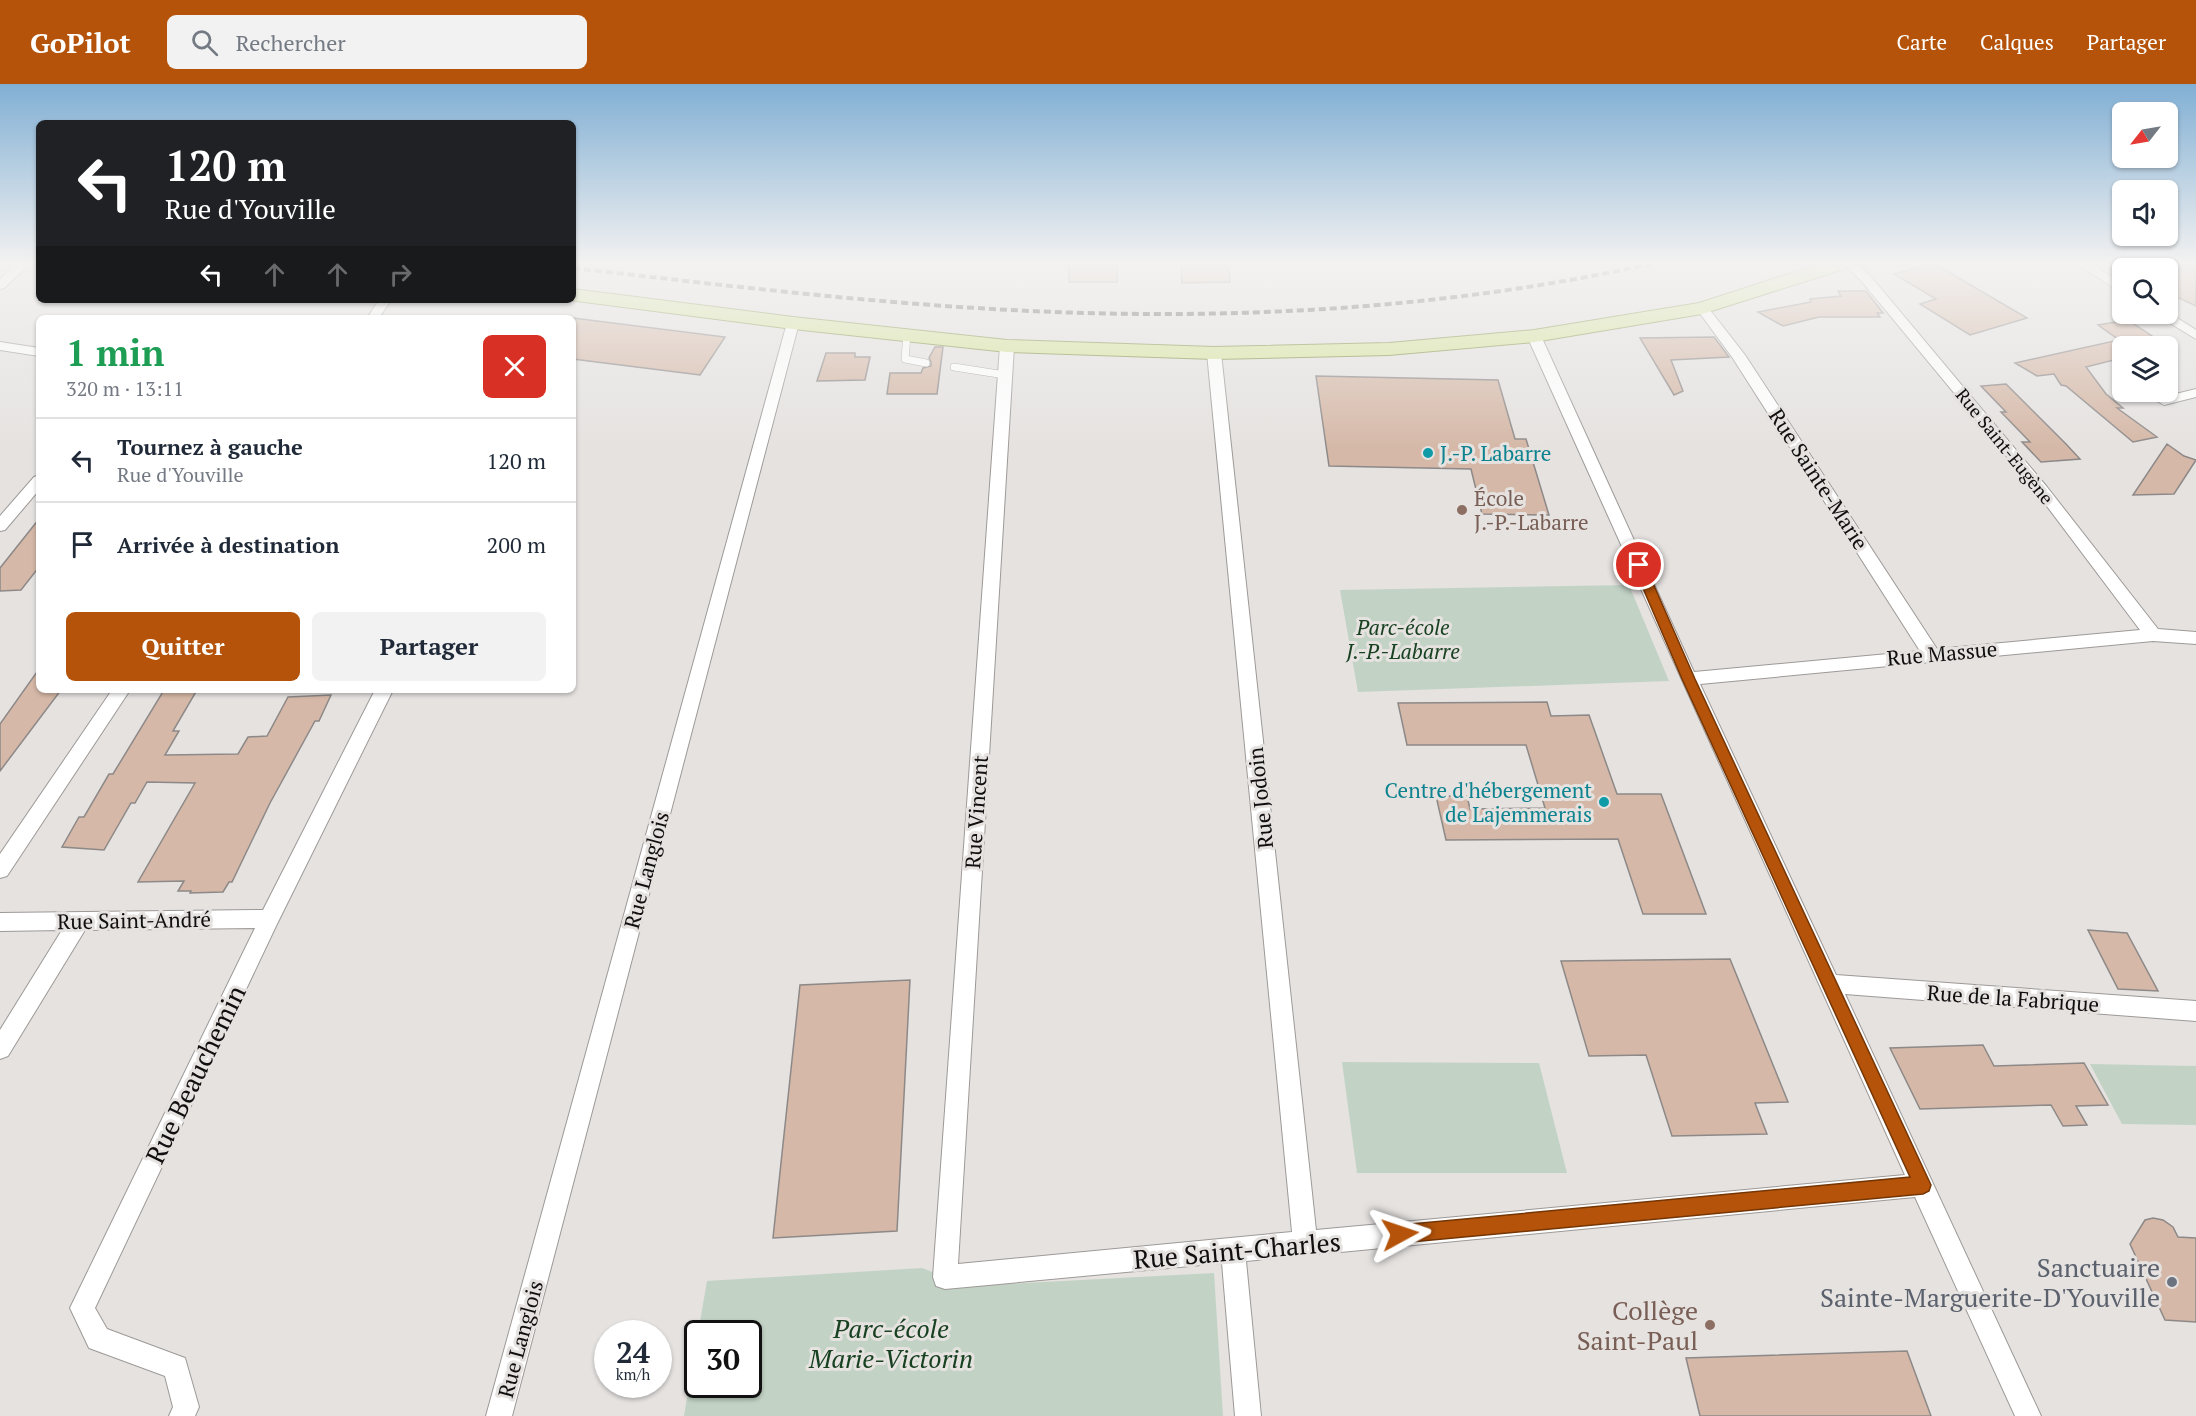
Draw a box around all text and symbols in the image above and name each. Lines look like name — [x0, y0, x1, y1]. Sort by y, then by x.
search box — [167, 15, 587, 69]
text: GoPilot — [30, 24, 131, 61]
icon: search — [188, 26, 221, 59]
text: Rechercher — [236, 28, 346, 57]
text: Carte — [1897, 28, 1947, 56]
text: Calques — [1980, 28, 2054, 56]
text: Partager — [2087, 28, 2166, 56]
north arrow — [2112, 102, 2178, 168]
map controls — [2112, 102, 2178, 402]
text: 120 m — [165, 137, 286, 193]
icon: left — [66, 144, 144, 222]
button: sound — [2112, 180, 2178, 246]
text: Rue d'Youville — [165, 191, 336, 227]
icon: left — [195, 258, 228, 291]
icon: ahead — [258, 258, 291, 291]
icon: ahead — [321, 258, 354, 291]
icon: right — [384, 258, 417, 291]
button: search — [2112, 258, 2178, 324]
text: 1 min — [66, 329, 164, 376]
button: close — [483, 335, 546, 398]
button: layers — [2112, 336, 2178, 402]
text: 320 m · 13:11 — [66, 375, 184, 402]
street label: Rue Saint-Eugène — [1951, 383, 2059, 509]
street label: Rue Sainte-Marie — [1763, 403, 1875, 555]
text: Tournez à gauche — [117, 432, 303, 461]
place label: J.-P. Labarre — [1440, 439, 1551, 467]
icon: left — [66, 444, 99, 477]
text: 120 m — [486, 446, 546, 475]
marker: J.-P. Labarre — [1421, 446, 1435, 460]
text: Rue d'Youville — [117, 461, 244, 488]
place label: École J.-P.-Labarre — [1474, 484, 1589, 536]
marker: École J.-P.-Labarre — [1455, 503, 1469, 517]
icon: arrive — [66, 528, 99, 561]
text: Arrivée à destination — [117, 530, 339, 559]
text: 200 m — [486, 530, 546, 559]
pin — [1613, 539, 1664, 590]
icon: arrive — [1622, 548, 1655, 581]
button: Quitter — [66, 612, 300, 681]
button: Partager — [312, 612, 546, 681]
park label: Parc-école J.-P.-Labarre — [1345, 613, 1460, 665]
street label: Rue Massue — [1886, 634, 1998, 672]
street label: Rue Jodoin — [1241, 745, 1279, 850]
street label: Rue Vincent — [958, 754, 994, 870]
place label: Centre d'hébergement de Lajemmerais — [1385, 776, 1592, 828]
marker: Centre d'hébergement de Lajemmerais — [1597, 795, 1611, 809]
street label: Rue Langlois — [617, 808, 675, 932]
street label: Rue Saint-André — [57, 905, 211, 935]
street label: Rue de la Fabrique — [1926, 978, 2100, 1018]
street label: Rue Beauchemin — [137, 979, 253, 1169]
position arrow — [1368, 1202, 1432, 1266]
street label: Rue Saint-Charles — [1132, 1224, 1342, 1276]
place label: Sanctuaire Sainte-Marguerite-D'Youville — [1820, 1250, 2160, 1314]
marker: Sanctuaire Sainte-Marguerite-D'Youville — [2165, 1275, 2179, 1289]
street label: Rue Langlois — [491, 1277, 549, 1401]
place label: Collège Saint-Paul — [1577, 1293, 1698, 1357]
park label: Parc-école Marie-Victorin — [808, 1311, 973, 1375]
marker: Collège Saint-Paul — [1703, 1318, 1717, 1332]
speed limit sign: 30 — [684, 1320, 762, 1398]
text: 24 — [616, 1332, 650, 1372]
text: km/h — [616, 1364, 650, 1384]

